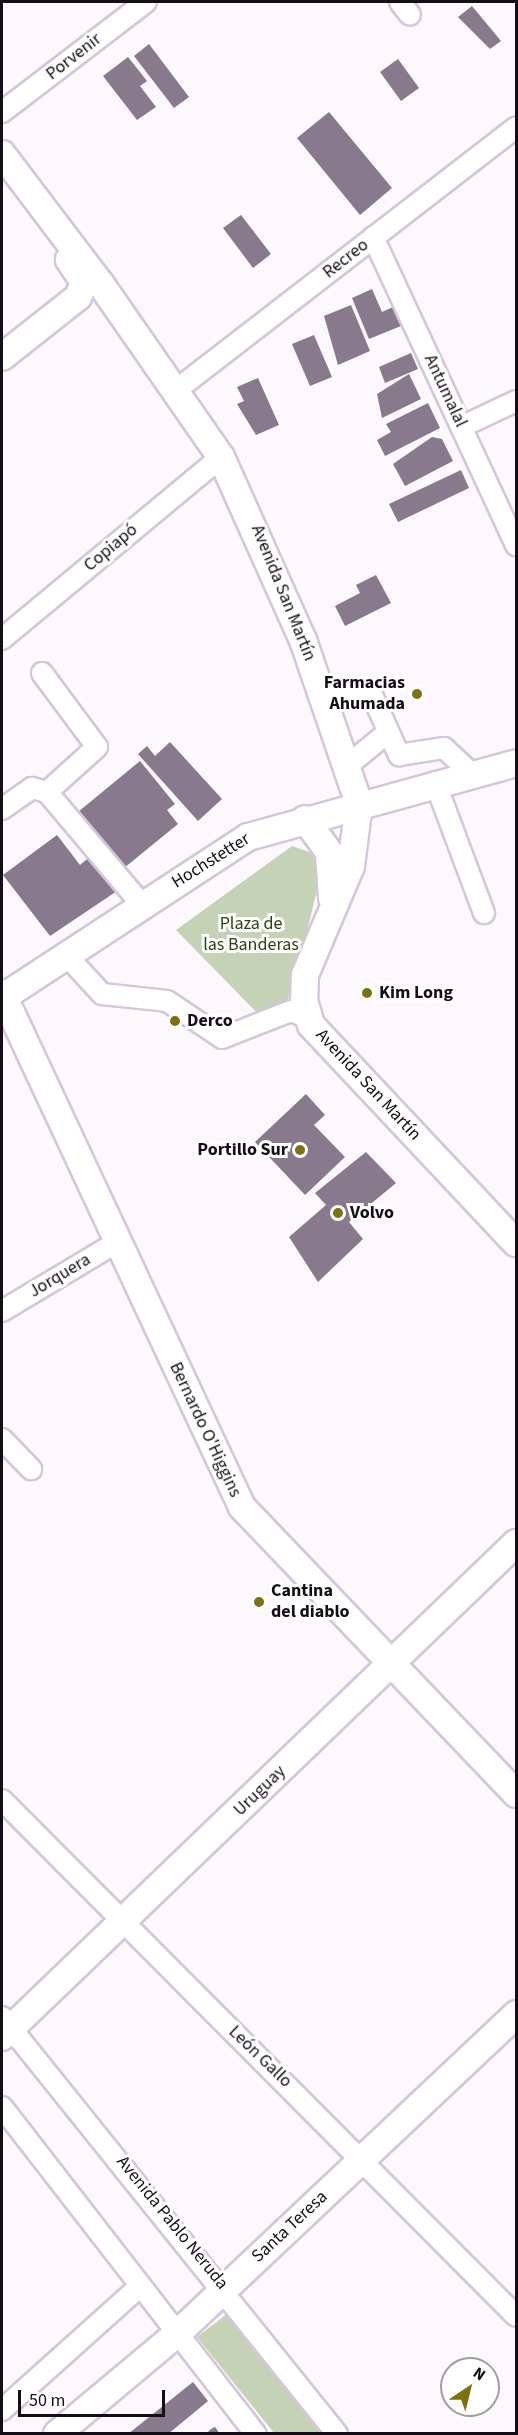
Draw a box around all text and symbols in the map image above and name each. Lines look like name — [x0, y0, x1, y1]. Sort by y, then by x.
street label: Porvenir — [42, 29, 106, 85]
street label: Recreo — [319, 234, 373, 284]
street label: Antumalal — [419, 351, 471, 431]
street label: Copiapó — [80, 519, 142, 577]
street label: Avenida San Martín — [246, 522, 320, 664]
place label: Farmacias Ahumada — [324, 673, 405, 716]
marker: Farmacias Ahumada — [410, 687, 424, 701]
street label: Hochstetter — [168, 829, 254, 893]
park label: Plaza de las Banderas — [203, 914, 299, 956]
place label: Kim Long — [379, 982, 453, 1004]
marker: Kim Long — [360, 986, 374, 1000]
place label: Derco — [187, 1010, 233, 1032]
marker: Derco — [168, 1014, 182, 1028]
street label: Avenida San Martín — [311, 1025, 425, 1145]
place label: Portillo Sur — [197, 1139, 288, 1161]
marker: Portillo Sur — [293, 1143, 307, 1157]
place label: Volvo — [350, 1202, 394, 1224]
marker: Volvo — [331, 1206, 345, 1220]
street label: Jorquera — [25, 1249, 95, 1303]
street label: Bernardo O'Higgins — [164, 1359, 246, 1501]
place label: Cantina del diablo — [271, 1581, 350, 1624]
marker: Cantina del diablo — [252, 1595, 266, 1609]
street label: Uruguay — [229, 1761, 291, 1821]
street label: León Gallo — [224, 2022, 296, 2092]
street label: Avenida Pablo Neruda — [111, 2152, 233, 2294]
street label: Santa Teresa — [248, 2186, 332, 2268]
north arrow — [440, 2357, 500, 2417]
text: N — [469, 2362, 490, 2386]
scale bar — [21, 2378, 168, 2416]
text: 50 m — [29, 2388, 65, 2413]

